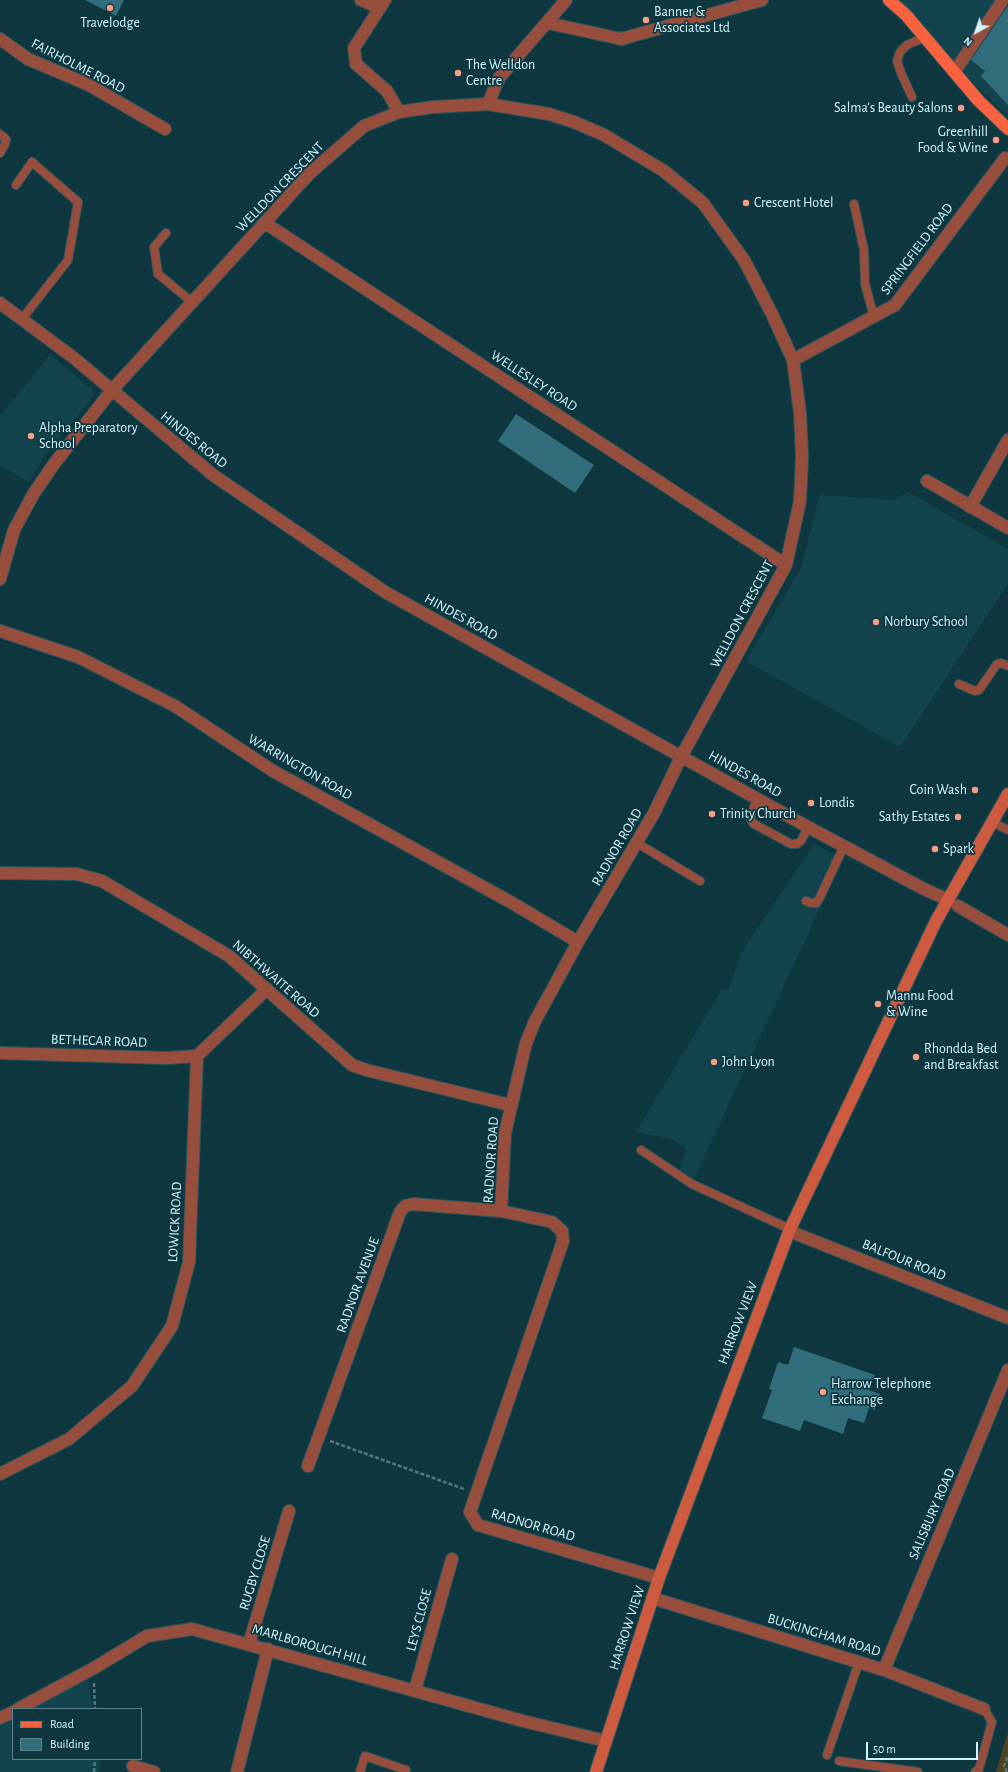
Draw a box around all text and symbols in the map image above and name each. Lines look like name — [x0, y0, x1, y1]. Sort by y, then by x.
marker: Travelodge — [105, 3, 115, 13]
place label: Banner & Associates Ltd — [654, 4, 730, 36]
north arrow — [956, 12, 996, 52]
place label: Travelodge — [80, 15, 140, 31]
marker: Banner & Associates Ltd — [641, 15, 651, 25]
street label: FAIRHOLME ROAD — [28, 35, 128, 97]
text: N — [961, 35, 974, 48]
place label: The Welldon Centre — [466, 57, 535, 90]
marker: The Welldon Centre — [453, 68, 463, 78]
place label: Salma's Beauty Salons — [834, 100, 953, 116]
marker: Salma's Beauty Salons — [956, 103, 966, 113]
place label: Greenhill Food & Wine — [918, 124, 988, 156]
marker: Greenhill Food & Wine — [991, 135, 1001, 145]
street label: WELLDON CRESCENT — [232, 138, 328, 236]
place label: Crescent Hotel — [754, 195, 833, 211]
marker: Crescent Hotel — [741, 198, 751, 208]
street label: SPRINGFIELD ROAD — [877, 200, 957, 298]
street label: WELLESLEY ROAD — [487, 347, 581, 415]
street label: HINDES ROAD — [157, 408, 231, 472]
place label: Alpha Preparatory School — [39, 420, 138, 452]
marker: Alpha Preparatory School — [26, 431, 36, 441]
street label: WELLDON CRESCENT — [707, 557, 777, 671]
street label: HINDES ROAD — [421, 590, 501, 644]
place label: Norbury School — [884, 614, 968, 630]
marker: Norbury School — [871, 617, 881, 627]
street label: WARRINGTON ROAD — [245, 730, 355, 804]
street label: HINDES ROAD — [705, 747, 785, 801]
place label: Coin Wash — [910, 782, 967, 798]
marker: Coin Wash — [970, 785, 980, 795]
place label: Londis — [819, 795, 854, 811]
marker: Londis — [806, 798, 816, 808]
street label: RADNOR ROAD — [588, 805, 646, 889]
place label: Trinity Church — [720, 806, 796, 822]
marker: Trinity Church — [707, 809, 717, 819]
place label: Sathy Estates — [879, 809, 950, 825]
marker: Sathy Estates — [953, 812, 963, 822]
place label: Spark — [943, 841, 974, 857]
marker: Spark — [930, 844, 940, 854]
street label: NIBTHWAITE ROAD — [229, 936, 323, 1022]
place label: Mannu Food & Wine — [886, 988, 954, 1020]
marker: Mannu Food & Wine — [873, 999, 883, 1009]
street label: BETHECAR ROAD — [51, 1031, 147, 1051]
place label: Rhondda Bed and Breakfast — [924, 1041, 999, 1074]
marker: Rhondda Bed and Breakfast — [911, 1052, 921, 1062]
place label: John Lyon — [722, 1054, 775, 1070]
marker: John Lyon — [709, 1057, 719, 1067]
street label: RADNOR ROAD — [480, 1116, 502, 1204]
street label: LOWICK ROAD — [164, 1181, 186, 1263]
street label: RADNOR AVENUE — [333, 1235, 383, 1335]
street label: BALFOUR ROAD — [860, 1236, 948, 1284]
street label: HARROW VIEW — [714, 1279, 762, 1367]
place label: Harrow Telephone Exchange — [831, 1376, 931, 1408]
marker: Harrow Telephone Exchange — [818, 1387, 828, 1397]
street label: SALISBURY ROAD — [905, 1466, 959, 1562]
street label: RADNOR ROAD — [489, 1505, 577, 1545]
street label: RUGBY CLOSE — [236, 1534, 274, 1612]
street label: HARROW VIEW — [606, 1584, 648, 1672]
street label: LEYS CLOSE — [403, 1587, 435, 1653]
street label: BUCKINGHAM ROAD — [766, 1610, 882, 1660]
street label: MARLBOROUGH HILL — [250, 1620, 370, 1670]
legend — [12, 1708, 142, 1760]
text: Road — [50, 1718, 74, 1730]
scale bar — [868, 1734, 980, 1760]
text: Building — [50, 1738, 90, 1750]
text: 50 m — [873, 1743, 896, 1755]

